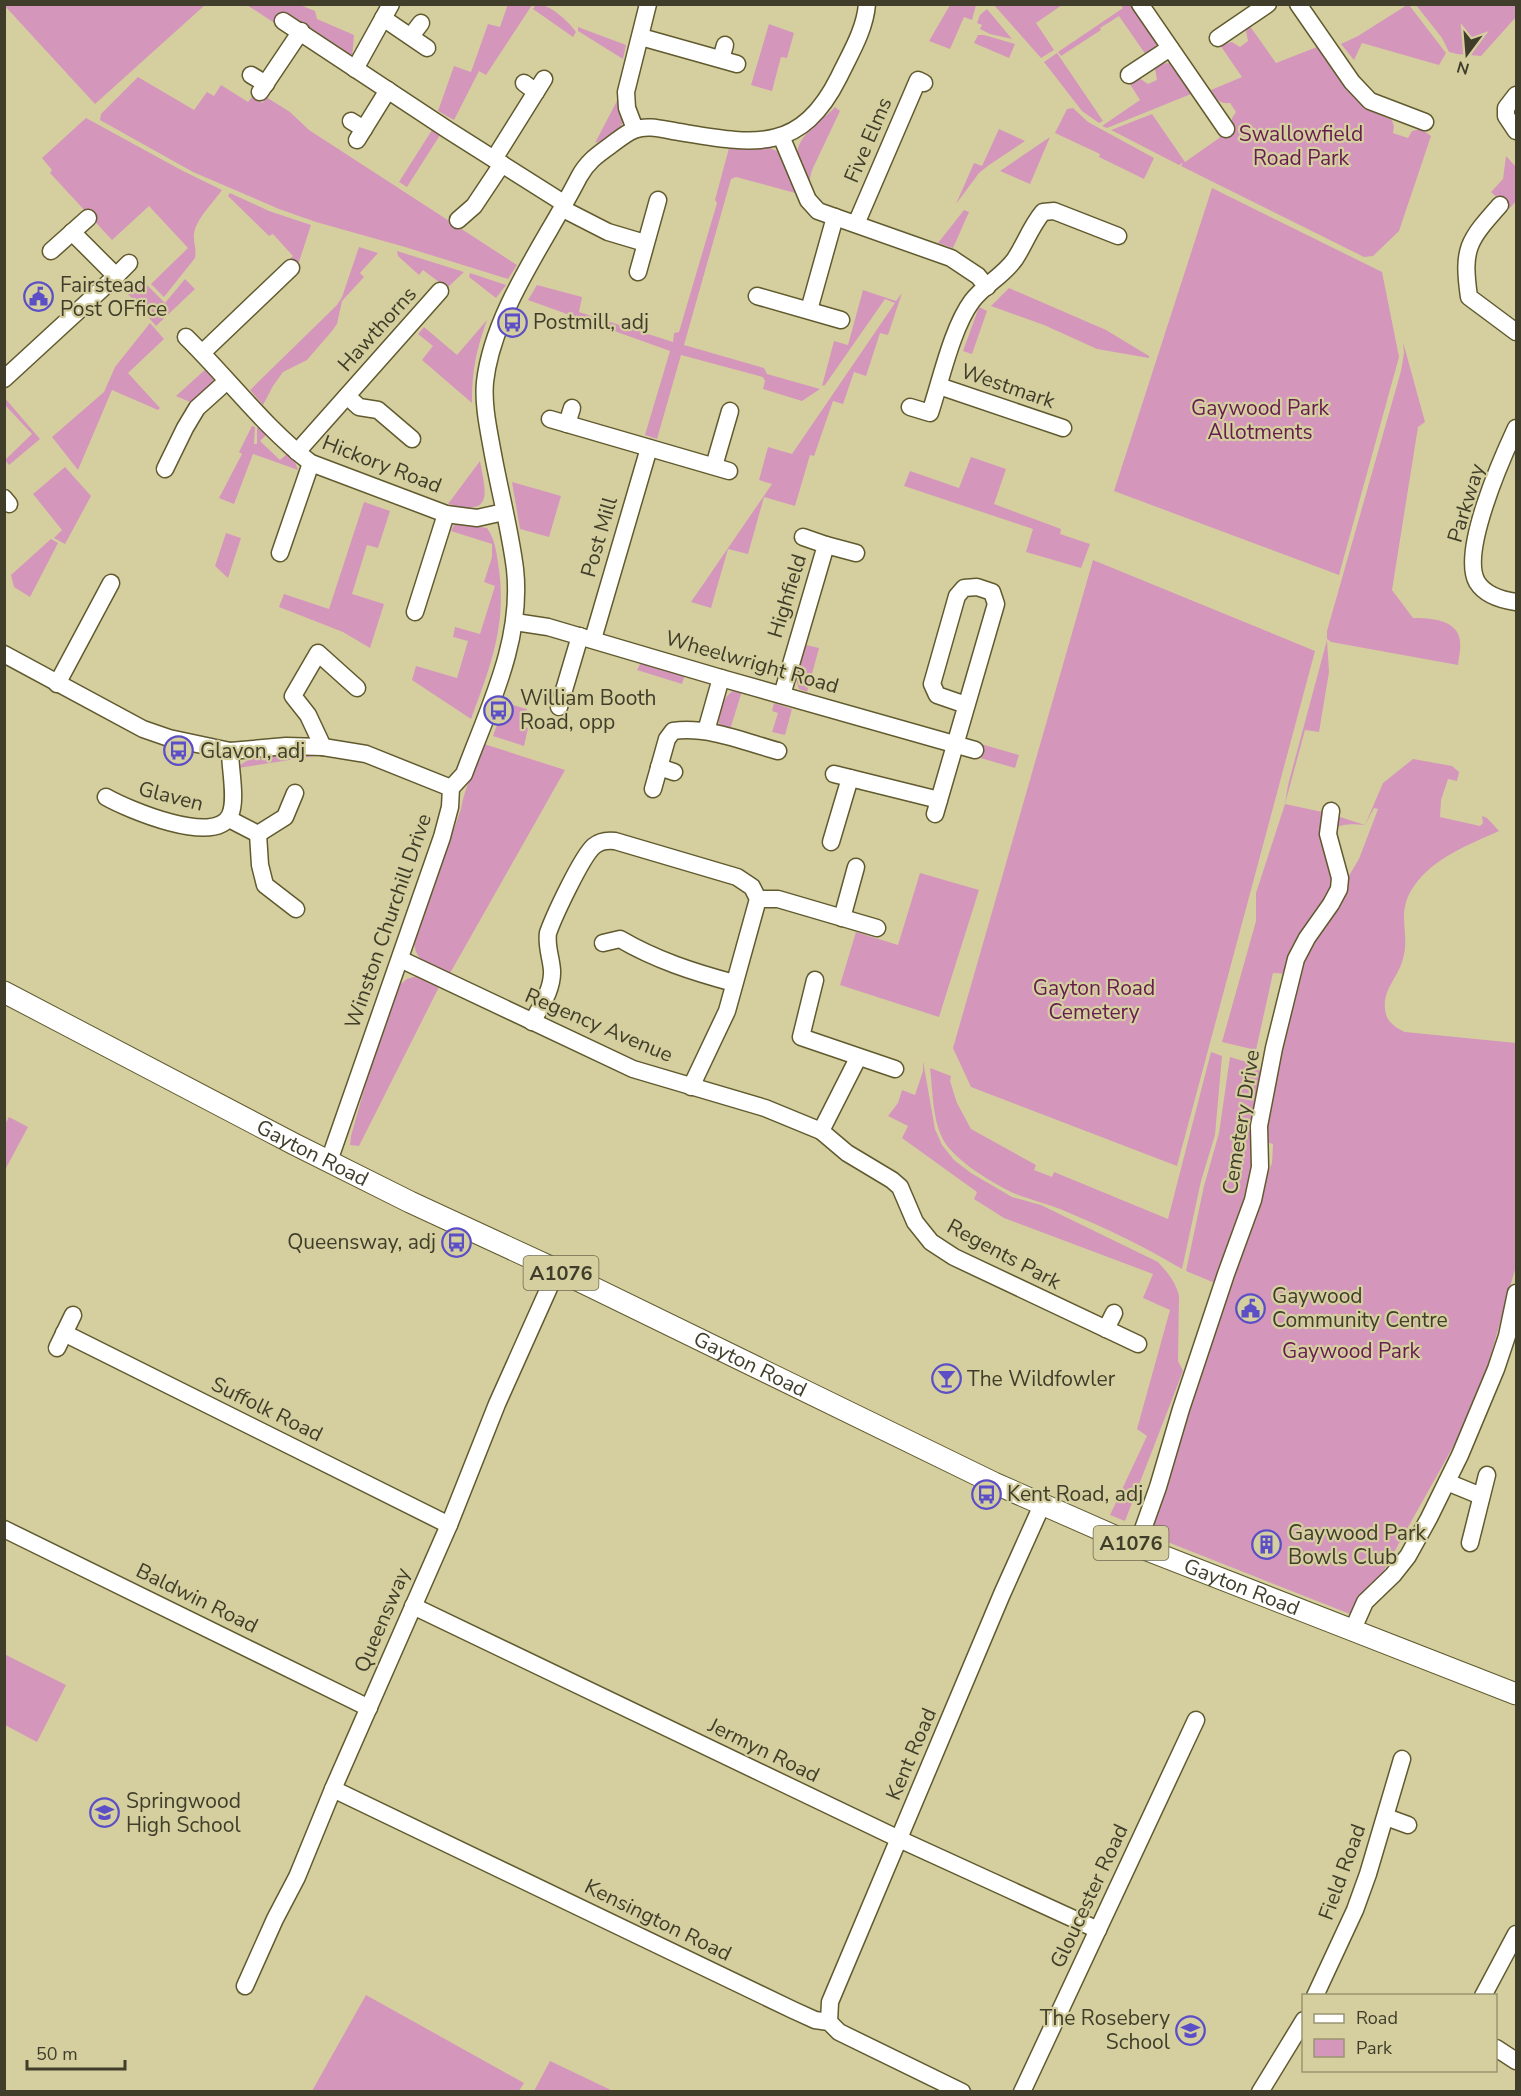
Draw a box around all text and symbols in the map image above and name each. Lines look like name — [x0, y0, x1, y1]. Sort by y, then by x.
north arrow — [1437, 24, 1497, 84]
text: N — [1454, 55, 1472, 80]
street label: Five Elms — [837, 93, 899, 187]
park label: Swallowfield Road Park — [1239, 120, 1363, 172]
place label: Fairstead Post OFfice — [60, 271, 167, 323]
street label: Hawthorns — [331, 280, 423, 378]
public building icon: Fairstead Post OFfice — [23, 281, 55, 313]
bus stop icon: Postmill, adj — [496, 306, 528, 338]
place label: Postmill, adj — [533, 308, 649, 336]
street label: Westmark — [957, 357, 1059, 415]
park label: Gaywood Park Allotments — [1191, 394, 1329, 446]
street label: Hickory Road — [318, 428, 446, 500]
street label: Parkway — [1441, 460, 1491, 546]
street label: Post Mill — [574, 493, 624, 581]
street label: Highfield — [761, 551, 813, 641]
street label: Wheelwright Road — [662, 624, 842, 700]
place label: William Booth Road, opp — [520, 684, 657, 736]
bus stop icon: William Booth Road, opp — [483, 694, 515, 726]
bus stop icon: Glavon, adj — [163, 735, 195, 767]
place label: Glavon, adj — [200, 737, 305, 765]
street label: Glaven — [135, 774, 207, 818]
street label: Winston Churchill Drive — [338, 810, 438, 1032]
park label: Gayton Road Cemetery — [1033, 974, 1155, 1026]
street label: Regency Avenue — [521, 981, 677, 1069]
street label: Cemetery Drive — [1216, 1048, 1266, 1196]
street label: Gayton Road — [251, 1113, 373, 1193]
street label: Regents Park — [942, 1212, 1066, 1296]
bus stop icon: Queensway, adj — [441, 1226, 473, 1258]
place label: Queensway, adj — [287, 1228, 436, 1256]
road number: A1076 — [524, 1256, 598, 1290]
place label: Gaywood Community Centre — [1272, 1282, 1448, 1334]
public building icon: Gaywood Community Centre — [1235, 1292, 1267, 1324]
street label: Gayton Road — [689, 1325, 811, 1404]
park label: Gaywood Park — [1282, 1337, 1420, 1365]
bar icon: The Wildfowler — [930, 1363, 962, 1395]
place label: The Wildfowler — [967, 1365, 1116, 1393]
street label: Suffolk Road — [207, 1370, 327, 1448]
bus stop icon: Kent Road, adj — [970, 1478, 1002, 1510]
place label: Kent Road, adj — [1007, 1480, 1143, 1508]
place label: Gaywood Park Bowls Club — [1288, 1519, 1426, 1571]
road number: A1076 — [1094, 1526, 1168, 1560]
building icon: Gaywood Park Bowls Club — [1251, 1529, 1283, 1561]
street label: Gayton Road — [1180, 1552, 1304, 1622]
street label: Baldwin Road — [131, 1556, 263, 1640]
street label: Queensway — [347, 1563, 417, 1677]
street label: Kent Road — [879, 1704, 943, 1804]
street label: Jermyn Road — [703, 1711, 824, 1789]
place label: Springwood High School — [126, 1787, 241, 1839]
school or university icon: Springwood High School — [89, 1797, 121, 1829]
street label: Gloucester Road — [1043, 1820, 1135, 1972]
street label: Field Road — [1312, 1820, 1372, 1924]
street label: Kensington Road — [580, 1872, 736, 1968]
legend — [1302, 1994, 1497, 2072]
place label: The Rosebery School — [1040, 2004, 1171, 2056]
text: Road — [1356, 2006, 1398, 2030]
school or university icon: The Rosebery School — [1175, 2014, 1207, 2046]
scale bar — [27, 2033, 124, 2071]
text: Park — [1356, 2036, 1393, 2060]
text: 50 m — [36, 2042, 78, 2066]

